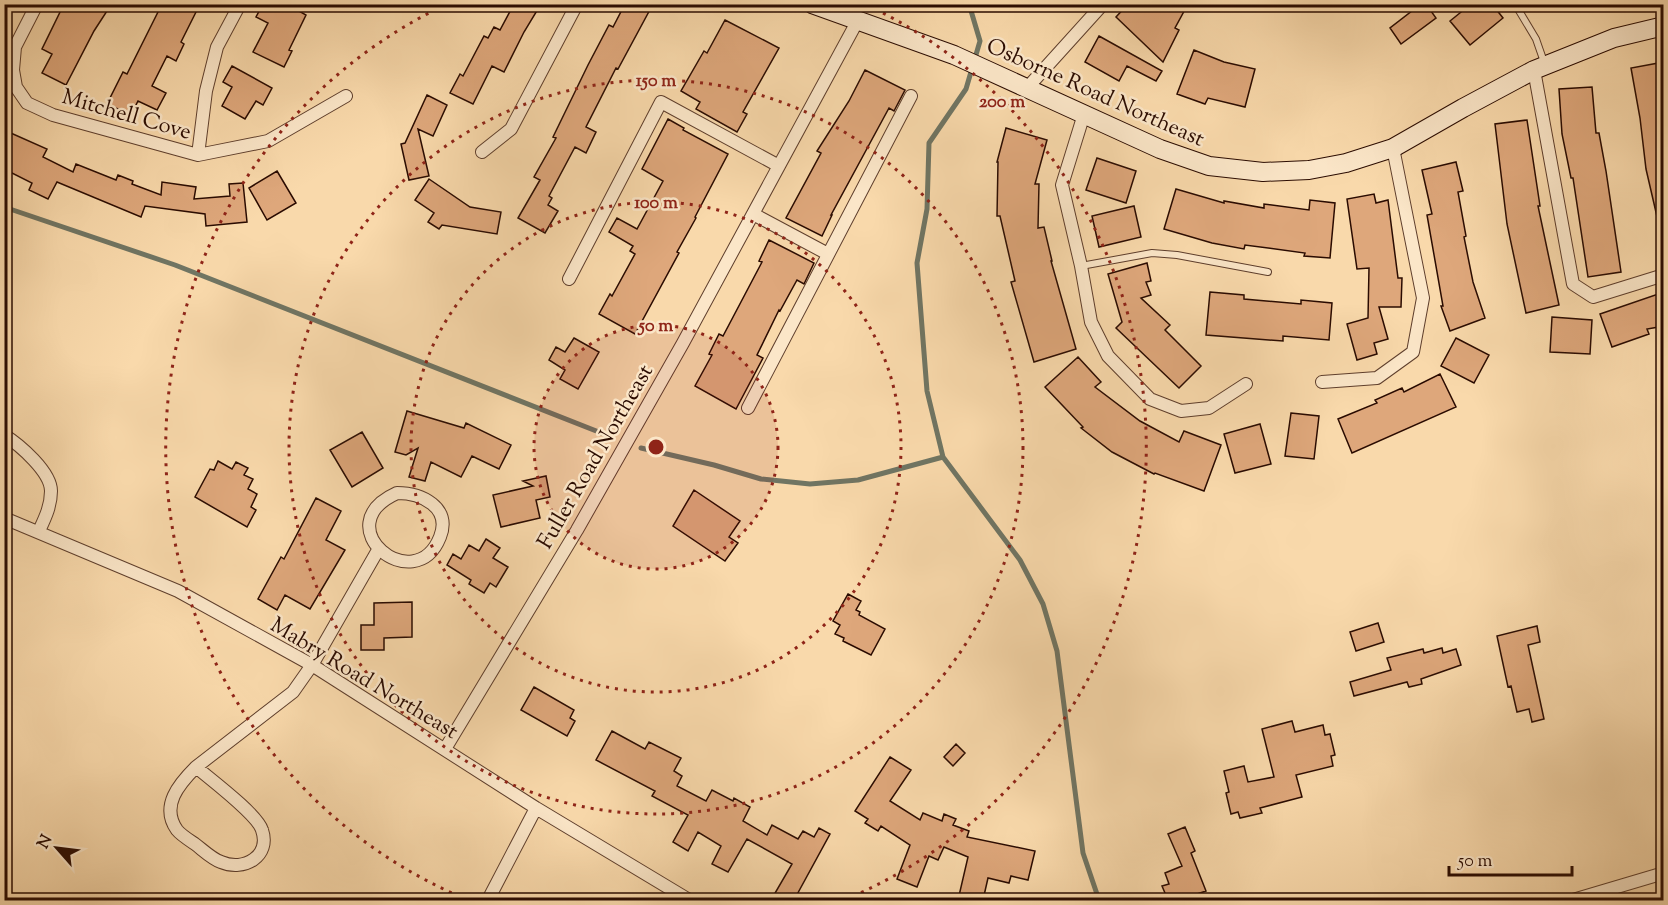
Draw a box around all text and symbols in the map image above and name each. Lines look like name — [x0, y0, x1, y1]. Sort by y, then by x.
street label: Osborne Road Northeast — [981, 31, 1209, 156]
text: 150 m — [636, 69, 676, 95]
street label: Mitchell Cove — [58, 82, 195, 150]
text: 200 m — [979, 90, 1025, 116]
text: 100 m — [634, 191, 678, 217]
text: 50 m — [637, 314, 673, 340]
street label: Fuller Road Northeast — [531, 359, 663, 556]
centre of rings — [646, 437, 666, 457]
street label: Mabry Road Northeast — [263, 611, 464, 749]
north arrow — [27, 818, 87, 878]
text: N — [33, 831, 59, 853]
scale bar — [1449, 839, 1572, 877]
text: 50 m — [1457, 849, 1493, 875]

